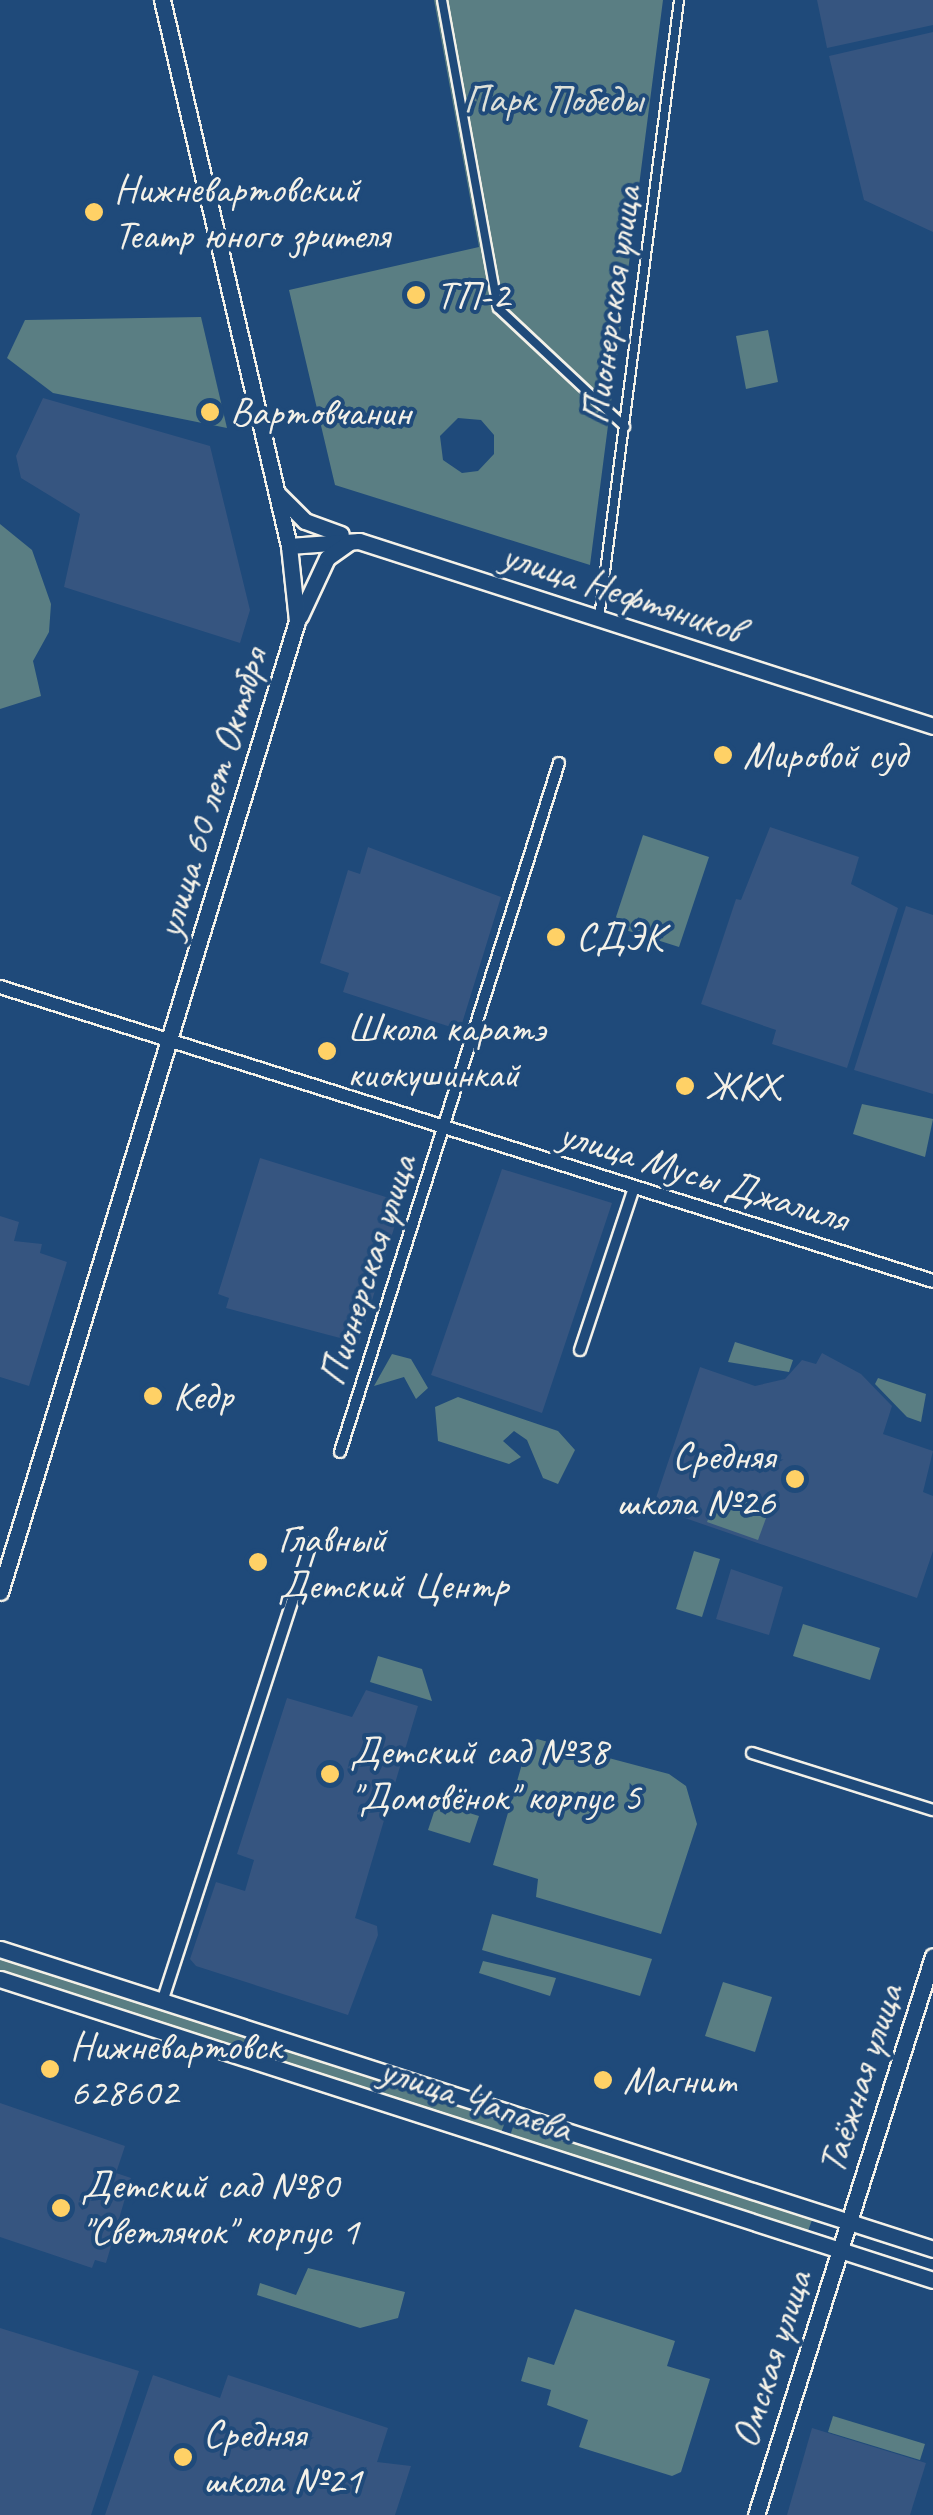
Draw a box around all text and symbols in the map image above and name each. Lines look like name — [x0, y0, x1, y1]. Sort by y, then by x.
park label: Парк Победы — [464, 75, 642, 123]
place label: Нижневартовский Театр юного зрителя — [114, 165, 393, 259]
street label: Пионерская улица — [570, 181, 652, 429]
marker: Нижневартовский Театр юного зрителя — [83, 201, 105, 223]
place label: ТП-2 — [436, 271, 509, 319]
marker: ТП-2 — [405, 284, 427, 306]
place label: Вартовчанин — [230, 388, 411, 436]
marker: Вартовчанин — [199, 401, 221, 423]
street label: улица Нефтяников — [495, 530, 749, 654]
street label: улица 60 лет Октября — [143, 640, 279, 946]
place label: Мировой суд — [743, 731, 907, 779]
marker: Мировой суд — [712, 744, 734, 766]
place label: СДЭК — [576, 913, 664, 961]
marker: СДЭК — [545, 926, 567, 948]
place label: Школа каратэ киокушинкай — [347, 1004, 543, 1098]
marker: Школа каратэ киокушинкай — [316, 1040, 338, 1062]
place label: ЖКХ — [705, 1062, 779, 1110]
marker: ЖКХ — [674, 1075, 696, 1097]
street label: улица Мусы Джалиля — [554, 1109, 854, 1243]
street label: Пионерская улица — [307, 1147, 427, 1393]
place label: Кедр — [173, 1372, 233, 1420]
marker: Кедр — [142, 1385, 164, 1407]
place label: Средняя школа №26 — [616, 1432, 775, 1526]
marker: Средняя школа №26 — [784, 1468, 806, 1490]
place label: Главный Детский Центр — [278, 1515, 508, 1609]
marker: Главный Детский Центр — [247, 1551, 269, 1573]
place label: Детский сад №38 "Домовёнок" корпус 5 — [350, 1727, 641, 1821]
marker: Детский сад №38 "Домовёнок" корпус 5 — [319, 1763, 341, 1785]
street label: Таёжная улица — [806, 1977, 914, 2181]
place label: Нижневартовск 628602 — [70, 2022, 281, 2116]
street label: улица Чапаева — [374, 2045, 578, 2153]
place label: Магнит — [623, 2056, 737, 2104]
marker: Нижневартовск 628602 — [39, 2058, 61, 2080]
marker: Магнит — [592, 2069, 614, 2091]
place label: Детский сад №80 "Светлячок" корпус 1 — [81, 2161, 359, 2255]
marker: Детский сад №80 "Светлячок" корпус 1 — [50, 2197, 72, 2219]
street label: Омская улица — [719, 2263, 823, 2455]
place label: Средняя школа №21 — [203, 2410, 362, 2504]
marker: Средняя школа №21 — [172, 2446, 194, 2468]

